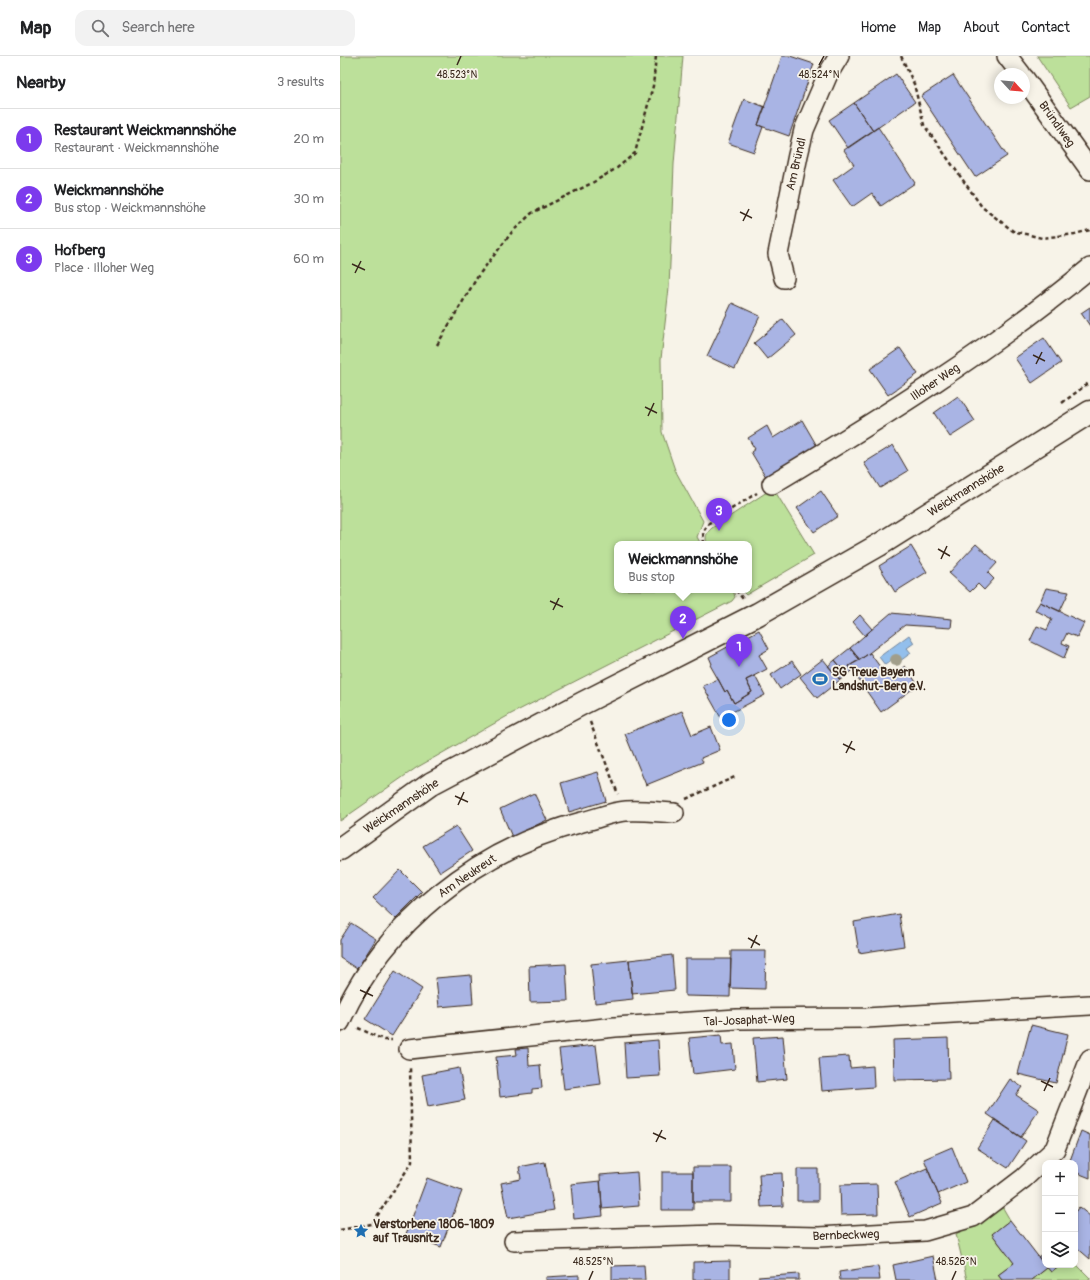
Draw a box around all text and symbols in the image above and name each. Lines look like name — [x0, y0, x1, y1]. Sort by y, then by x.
search box — [75, 10, 355, 46]
text: Map — [20, 16, 51, 40]
icon: search — [89, 17, 111, 39]
text: Search here — [121, 18, 195, 37]
text: Home — [861, 19, 896, 36]
text: Map — [918, 19, 941, 36]
text: About — [963, 19, 999, 36]
text: Contact — [1021, 19, 1070, 36]
north arrow — [994, 68, 1030, 104]
text: 48.523°N — [437, 69, 477, 81]
text: 48.524°N — [799, 69, 840, 81]
text: Nearby — [16, 72, 65, 93]
text: 3 results — [277, 74, 324, 90]
street label: Bründlweg — [1035, 98, 1078, 150]
text: Restaurant Weickmannshöhe — [54, 121, 236, 140]
text: 1 — [26, 131, 32, 147]
text: 20 m — [293, 131, 324, 147]
street label: Am Bründl — [783, 136, 810, 192]
text: Restaurant · Weickmannshöhe — [54, 140, 219, 156]
text: Weickmannshöhe — [54, 181, 164, 200]
text: 2 — [25, 191, 33, 207]
text: 30 m — [294, 191, 324, 207]
text: Bus stop · Weickmannshöhe — [54, 200, 206, 216]
text: Hofberg — [54, 241, 105, 260]
text: 3 — [25, 251, 33, 267]
text: 60 m — [293, 251, 324, 267]
text: Place · Illoher Weg — [54, 260, 154, 276]
street label: Illoher Weg — [908, 360, 963, 404]
street label: Weickmannshöhe — [925, 461, 1008, 520]
pin: 3 — [706, 498, 732, 531]
popup — [614, 541, 752, 593]
text: Weickmannshöhe — [628, 550, 738, 569]
text: Bus stop — [628, 569, 675, 585]
pin: 2 — [670, 606, 696, 639]
pin: 1 — [726, 634, 752, 667]
place label: SG Treue Bayern Landshut-Berg e.V. — [832, 665, 926, 694]
sports icon: SG Treue Bayern Landshut-Berg e.V. — [811, 670, 829, 688]
your location — [719, 710, 739, 730]
street label: Weickmannshöhe — [361, 776, 442, 837]
street label: Am Neukreut — [435, 851, 499, 901]
street label: Tal-Josaphat-Weg — [703, 1011, 795, 1030]
map controls — [1042, 1160, 1078, 1268]
button: + — [1042, 1160, 1078, 1196]
button: − — [1042, 1196, 1078, 1232]
place label: Verstorbene 1806-1809 auf Trausnitz — [373, 1217, 494, 1246]
place icon: Verstorbene 1806-1809 auf Trausnitz — [352, 1222, 370, 1240]
street label: Bernbeckweg — [812, 1227, 880, 1244]
button: layers — [1042, 1232, 1078, 1268]
text: 48.525°N — [573, 1256, 614, 1268]
text: 48.526°N — [936, 1256, 977, 1268]

